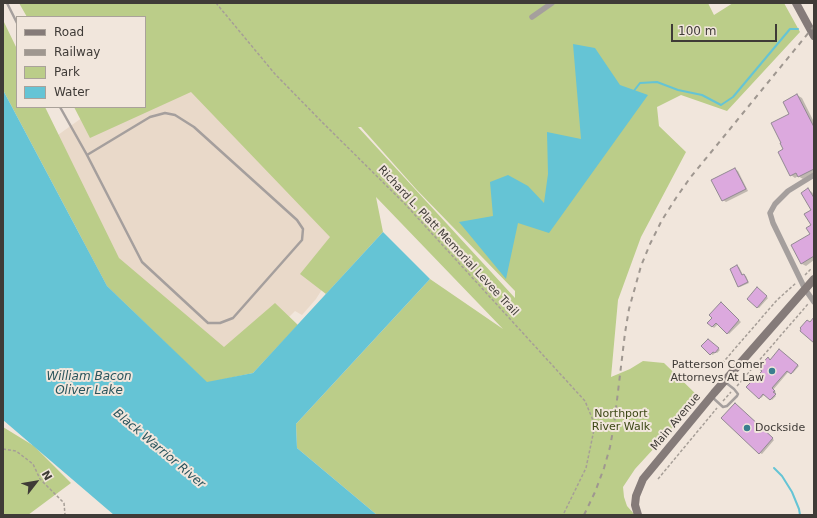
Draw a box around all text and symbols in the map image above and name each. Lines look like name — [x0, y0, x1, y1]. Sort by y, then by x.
legend — [16, 16, 146, 108]
scale bar — [673, 16, 779, 42]
text: 100 m — [678, 24, 716, 38]
text: Road — [54, 25, 84, 39]
text: Railway — [54, 45, 100, 59]
text: Park — [54, 65, 80, 79]
text: Water — [54, 85, 89, 99]
street label: Richard L. Platt Memorial Levee Trail — [375, 163, 521, 319]
place label: Patterson Comer Attorneys At Law — [670, 358, 764, 384]
marker: Patterson Comer Attorneys At Law — [767, 366, 777, 376]
water label: William Bacon Oliver Lake — [46, 370, 132, 398]
street label: Main Avenue — [648, 391, 704, 453]
water label: Black Warrior River — [110, 406, 208, 492]
park label: Northport River Walk — [592, 407, 650, 433]
place label: Dockside — [755, 421, 805, 435]
marker: Dockside — [742, 423, 752, 433]
north arrow — [16, 462, 56, 502]
text: N — [39, 468, 55, 483]

